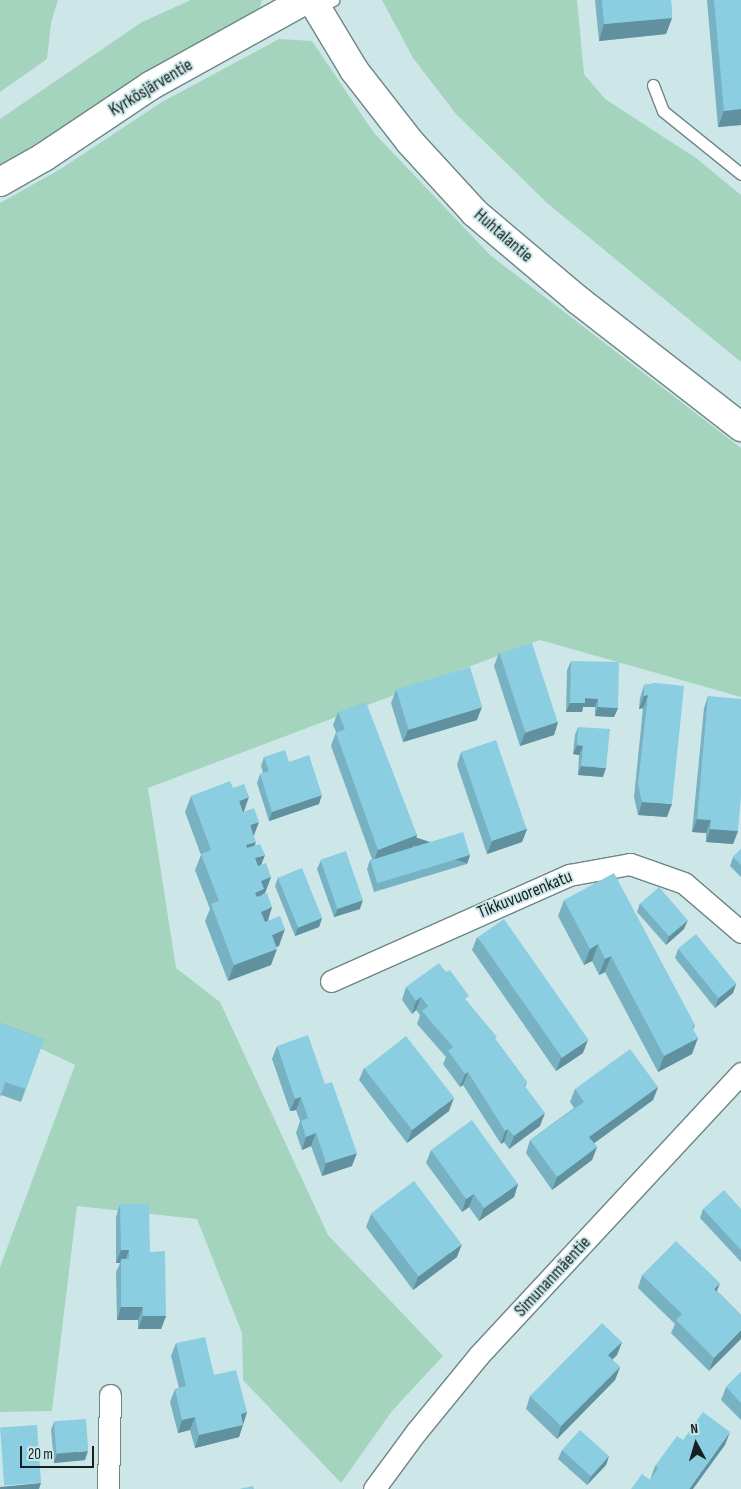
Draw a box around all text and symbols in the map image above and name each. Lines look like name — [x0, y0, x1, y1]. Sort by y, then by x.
street label: Kyrkösjärventie — [105, 55, 197, 121]
street label: Huhtalantie — [469, 205, 537, 267]
street label: Tikkuvuorenkatu — [474, 866, 576, 924]
street label: Simunanmäentie — [510, 1232, 596, 1322]
north arrow — [671, 1419, 721, 1469]
text: N — [690, 1420, 699, 1437]
scale bar — [22, 1436, 96, 1468]
text: 20 m — [28, 1445, 53, 1464]

